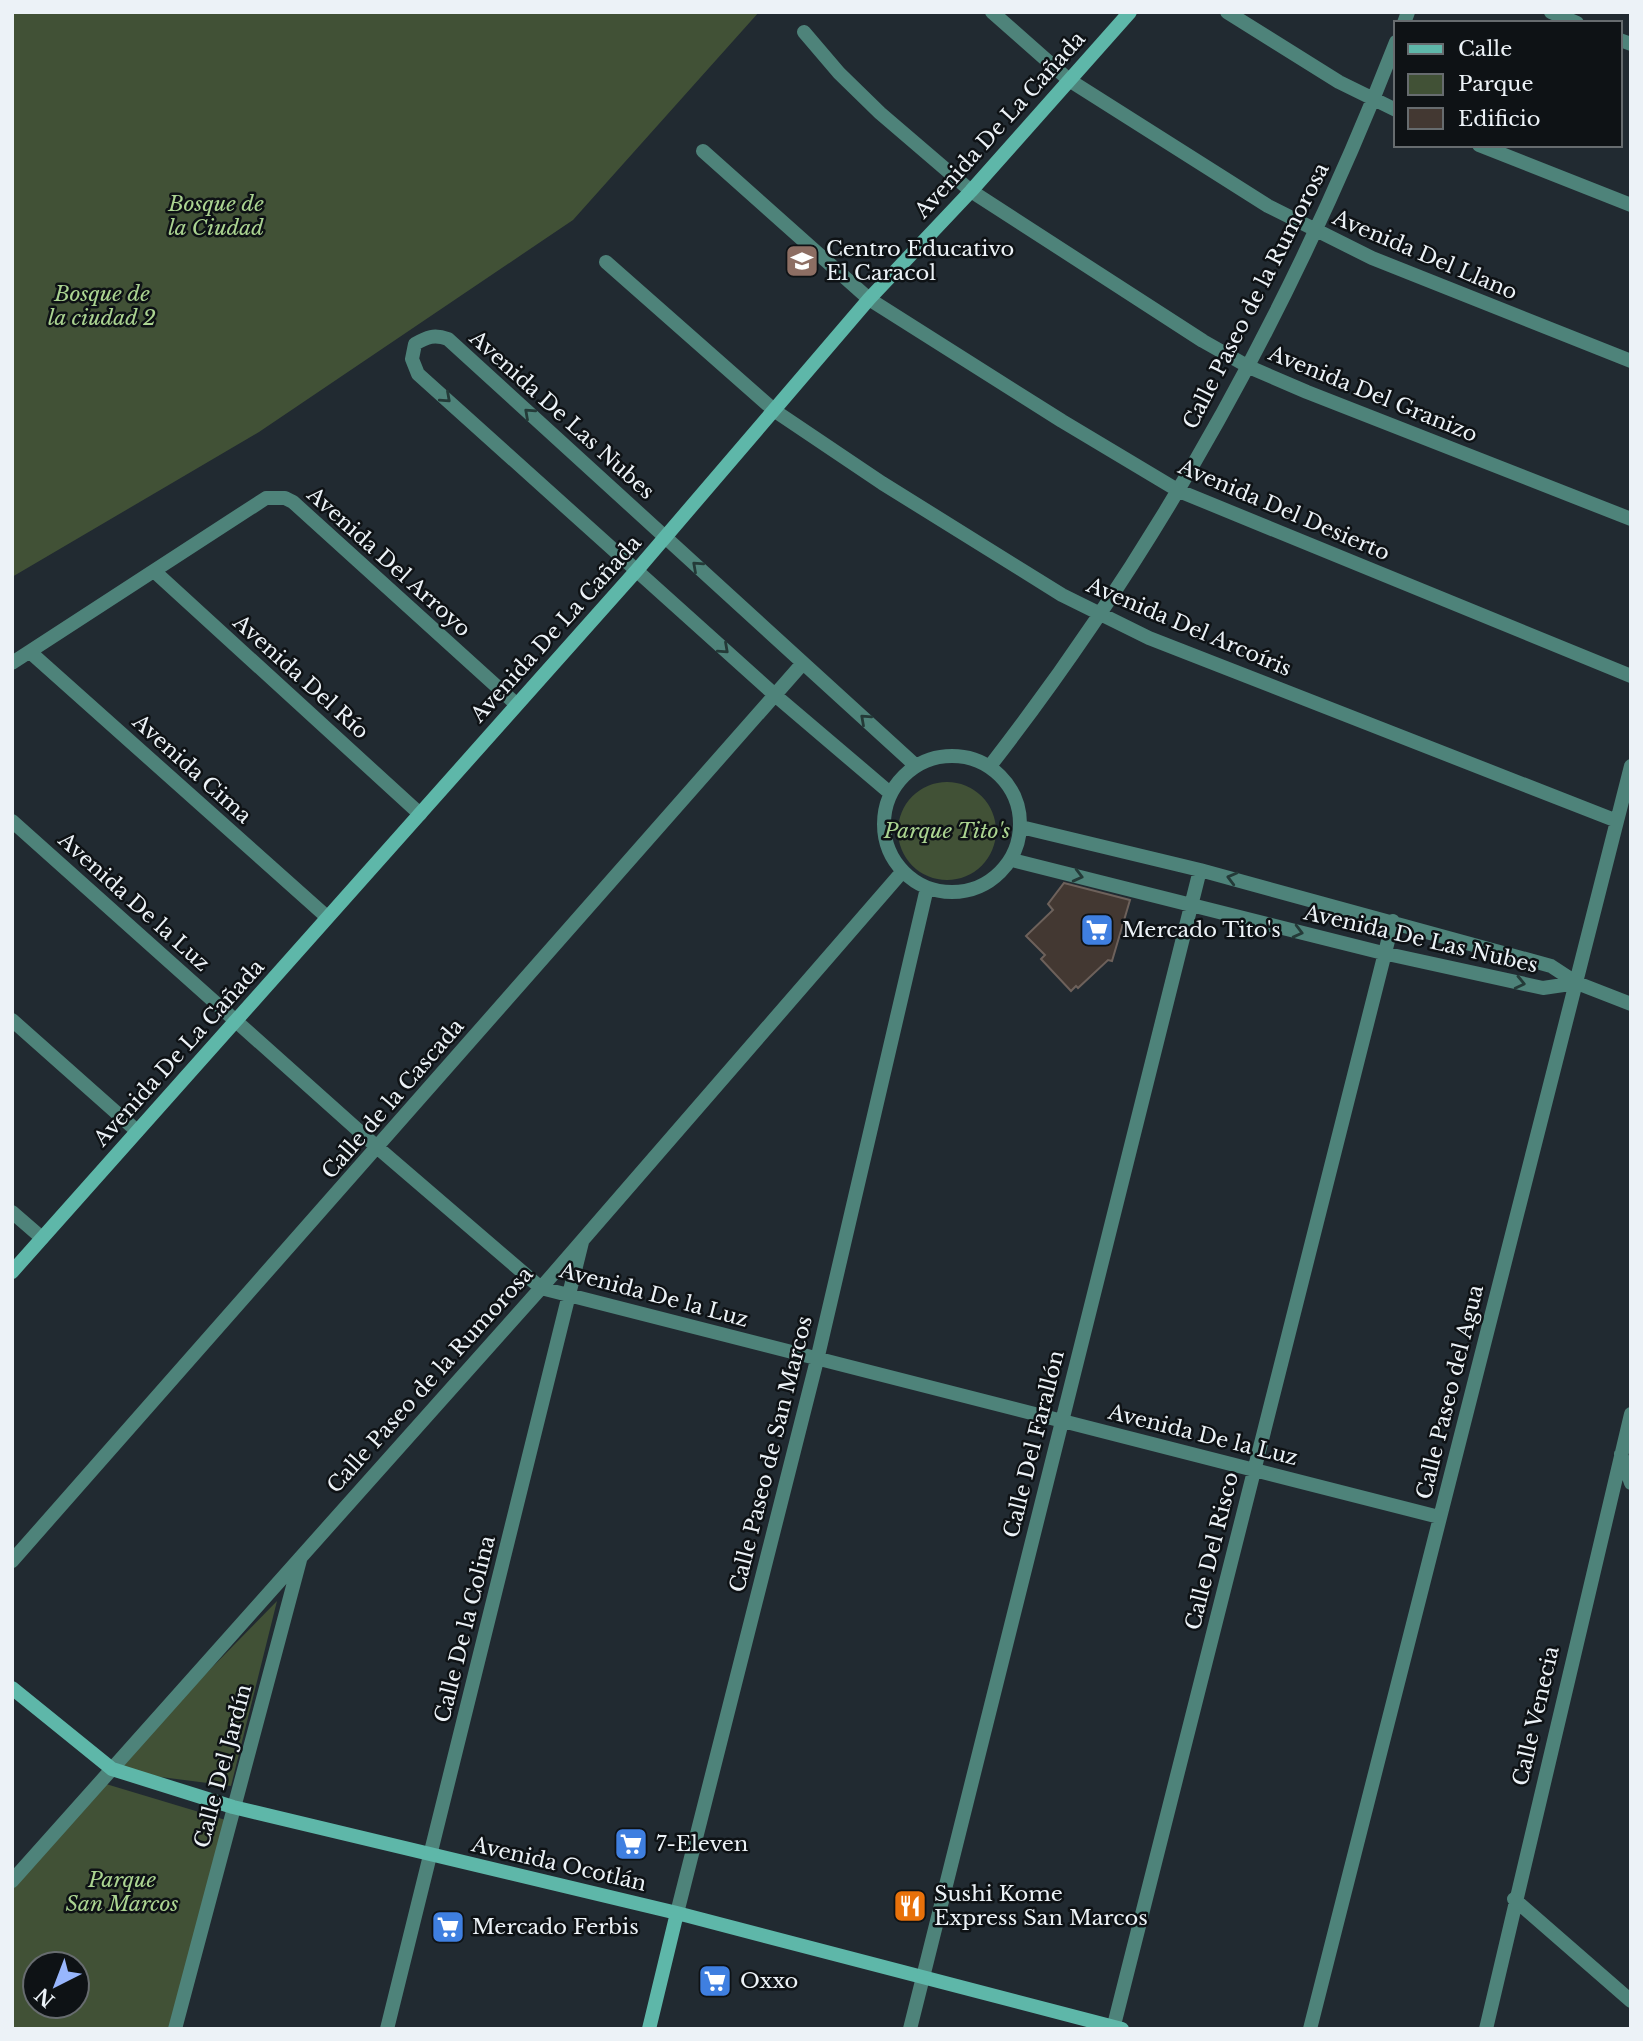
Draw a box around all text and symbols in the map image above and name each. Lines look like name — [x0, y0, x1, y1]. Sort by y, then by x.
legend — [1394, 21, 1622, 147]
street label: Avenida De La Cañada — [909, 26, 1091, 224]
text: Calle — [1458, 36, 1512, 62]
text: Parque — [1458, 71, 1533, 97]
text: Edificio — [1458, 106, 1540, 132]
street label: Calle Paseo de la Rumorosa — [1177, 158, 1335, 433]
park label: Bosque de la Ciudad — [167, 191, 264, 241]
street label: Avenida Del Llano — [1328, 204, 1521, 306]
place label: Centro Educativo El Caracol — [826, 236, 1014, 286]
school or university icon: Centro Educativo El Caracol — [783, 242, 821, 280]
park label: Bosque de la ciudad 2 — [48, 281, 156, 331]
street label: Avenida De Las Nubes — [464, 325, 660, 505]
street label: Avenida Del Granizo — [1264, 340, 1481, 448]
one-way arrow — [438, 390, 451, 402]
one-way arrow — [524, 408, 537, 421]
street label: Avenida Del Desierto — [1173, 453, 1394, 566]
street label: Avenida Del Arroyo — [301, 481, 476, 642]
street label: Avenida De La Cañada — [465, 530, 647, 728]
one-way arrow — [692, 562, 705, 574]
street label: Avenida Del Arcoíris — [1082, 572, 1295, 682]
street label: Avenida Del Río — [227, 609, 374, 745]
one-way arrow — [716, 641, 729, 653]
street label: Avenida Cima — [127, 708, 257, 829]
one-way arrow — [860, 715, 873, 727]
park label: Parque Tito's — [883, 818, 1010, 844]
street label: Avenida De la Luz — [52, 827, 215, 977]
one-way arrow — [1071, 868, 1083, 882]
one-way arrow — [1226, 872, 1238, 886]
street label: Avenida De Las Nubes — [1300, 899, 1541, 979]
supermarket icon: Mercado Tito's — [1078, 911, 1116, 949]
place label: Mercado Tito's — [1122, 917, 1281, 943]
one-way arrow — [1292, 924, 1304, 938]
street label: Avenida De La Cañada — [88, 954, 270, 1152]
one-way arrow — [1514, 975, 1526, 990]
street label: Calle de la Cascada — [316, 1013, 470, 1184]
street label: Avenida De la Luz — [556, 1257, 751, 1333]
street label: Calle Paseo de la Rumorosa — [322, 1261, 539, 1498]
street label: Calle Paseo del Agua — [1411, 1282, 1489, 1502]
street label: Calle Paseo de San Marcos — [724, 1313, 818, 1595]
street label: Calle Del Farallón — [998, 1348, 1070, 1540]
street label: Avenida De la Luz — [1105, 1399, 1301, 1471]
street label: Calle Del Risco — [1180, 1469, 1244, 1633]
street label: Calle De la Colina — [429, 1532, 501, 1725]
street label: Calle Venecia — [1507, 1643, 1565, 1788]
street label: Calle Del Jardín — [189, 1681, 257, 1851]
supermarket icon: 7-Eleven — [612, 1825, 650, 1863]
street label: Avenida Ocotlán — [468, 1831, 649, 1897]
place label: 7-Eleven — [656, 1831, 748, 1857]
park label: Parque San Marcos — [65, 1867, 179, 1917]
place label: Sushi Kome Express San Marcos — [934, 1881, 1148, 1931]
restaurant icon: Sushi Kome Express San Marcos — [891, 1887, 929, 1925]
supermarket icon: Mercado Ferbis — [429, 1908, 467, 1946]
place label: Mercado Ferbis — [472, 1914, 639, 1940]
north arrow — [21, 1950, 91, 2020]
supermarket icon: Oxxo — [696, 1962, 734, 2000]
place label: Oxxo — [740, 1968, 798, 1994]
text: N — [31, 1983, 59, 2012]

